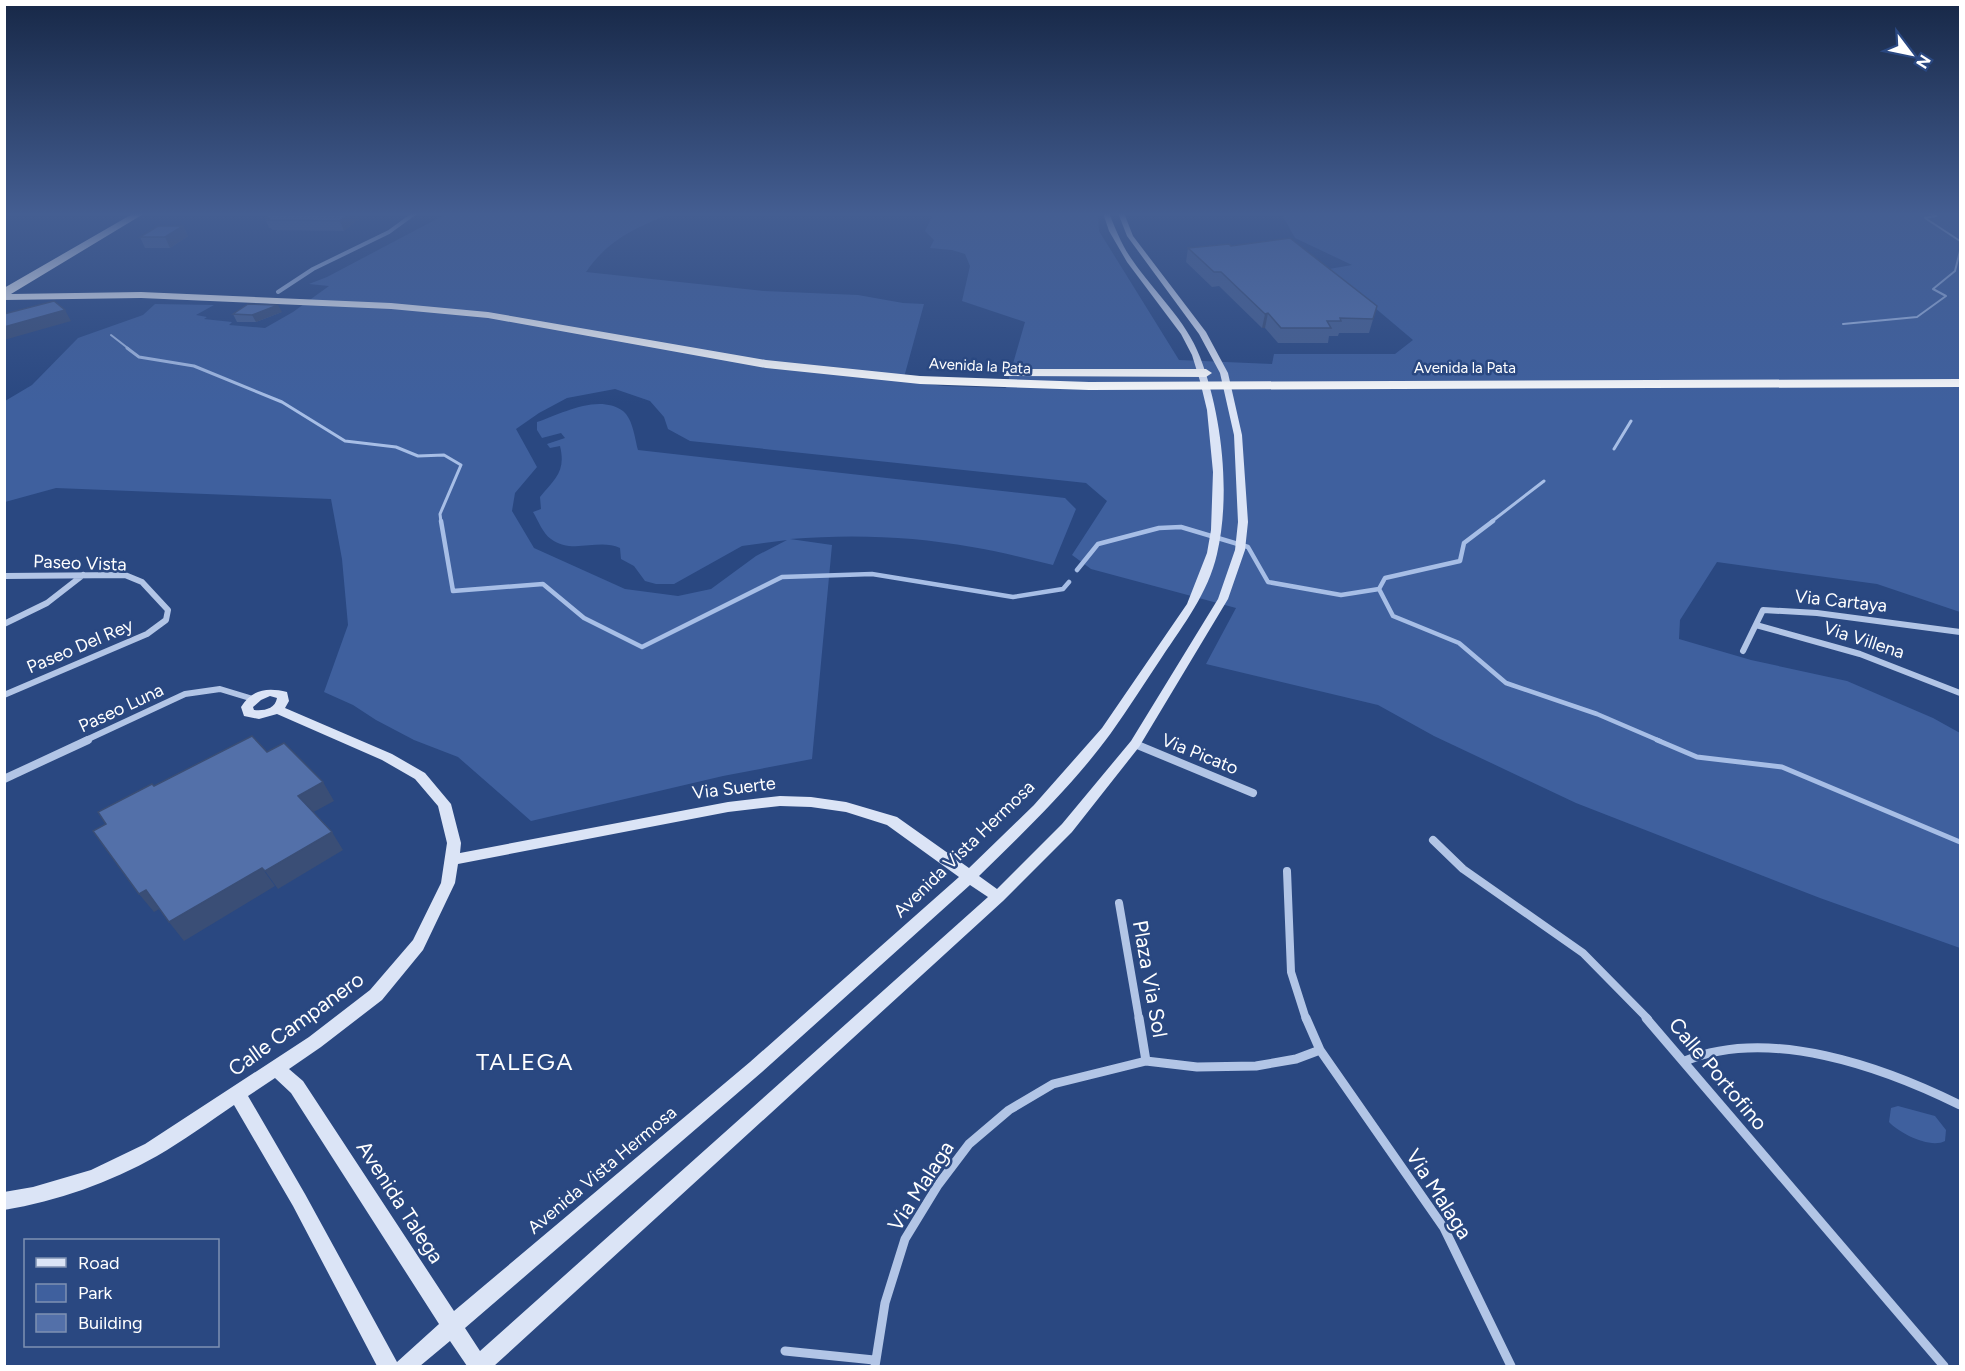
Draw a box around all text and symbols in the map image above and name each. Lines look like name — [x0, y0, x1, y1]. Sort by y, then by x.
north arrow — [1881, 24, 1941, 84]
text: N — [1912, 51, 1935, 72]
street label: Avenida la Pata — [929, 354, 1031, 378]
street label: Avenida la Pata — [1414, 359, 1516, 377]
street label: Paseo Vista — [33, 550, 127, 576]
street label: Via Cartaya — [1794, 585, 1888, 617]
street label: Paseo Del Rey — [23, 614, 137, 678]
street label: Via Villena — [1821, 617, 1907, 663]
street label: Paseo Luna — [75, 679, 167, 737]
street label: Via Picato — [1158, 729, 1242, 779]
street label: Via Suerte — [691, 772, 777, 804]
street label: Avenida Vista Hermosa — [889, 776, 1039, 922]
street label: Plaza Via Sol — [1128, 918, 1173, 1040]
street label: Calle Campanero — [223, 966, 368, 1081]
street label: Calle Portofino — [1664, 1012, 1773, 1135]
district label: TALEGA — [476, 1047, 574, 1076]
street label: Avenida Vista Hermosa — [523, 1101, 681, 1239]
street label: Avenida Talega — [352, 1136, 449, 1268]
street label: Via Malaga — [882, 1136, 959, 1235]
street label: Via Malaga — [1401, 1144, 1478, 1243]
legend — [24, 1239, 219, 1347]
text: Road — [78, 1252, 119, 1274]
text: Park — [78, 1282, 113, 1304]
text: Building — [78, 1312, 143, 1334]

